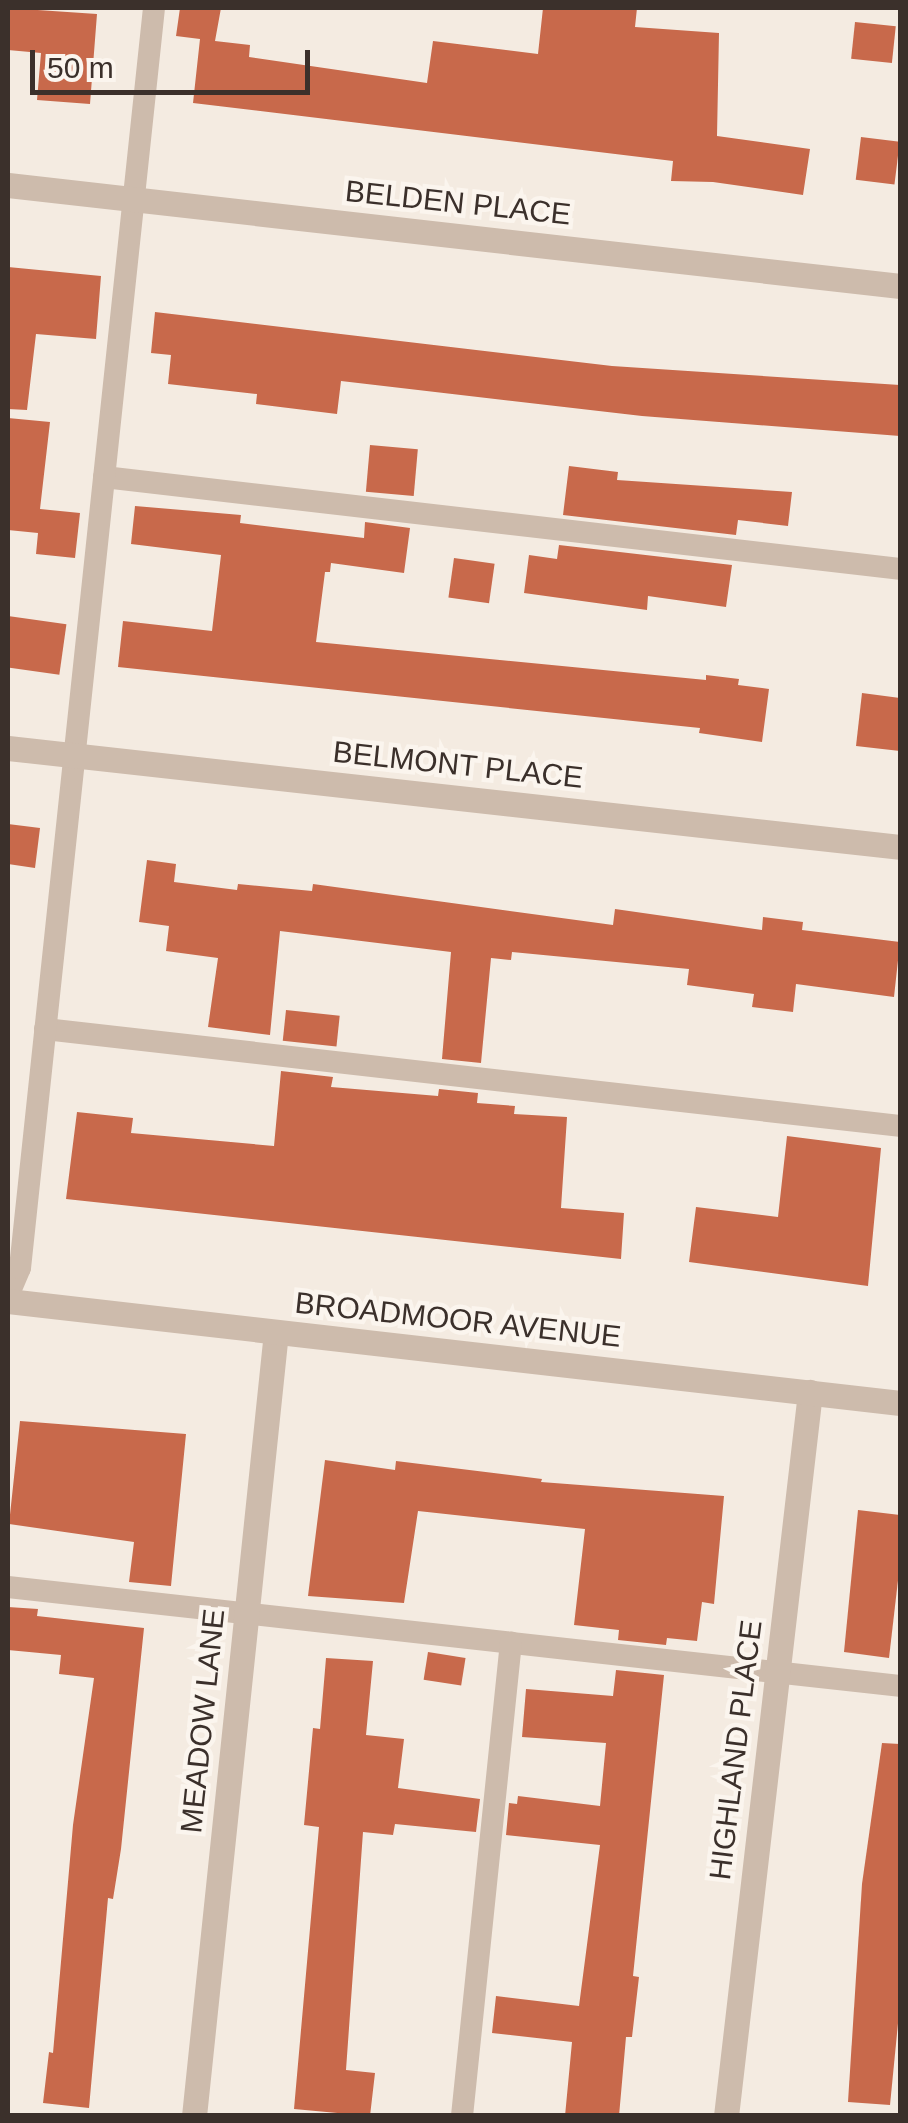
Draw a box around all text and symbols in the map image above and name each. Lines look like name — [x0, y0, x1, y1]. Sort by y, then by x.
scale bar — [35, 30, 315, 92]
text: 50 m — [47, 51, 114, 84]
street label: BELDEN PLACE — [343, 173, 573, 233]
street label: BELMONT PLACE — [331, 734, 585, 796]
street label: BROADMOOR AVENUE — [292, 1285, 624, 1355]
street label: MEADOW LANE — [173, 1607, 233, 1835]
street label: HIGHLAND PLACE — [702, 1618, 770, 1882]

